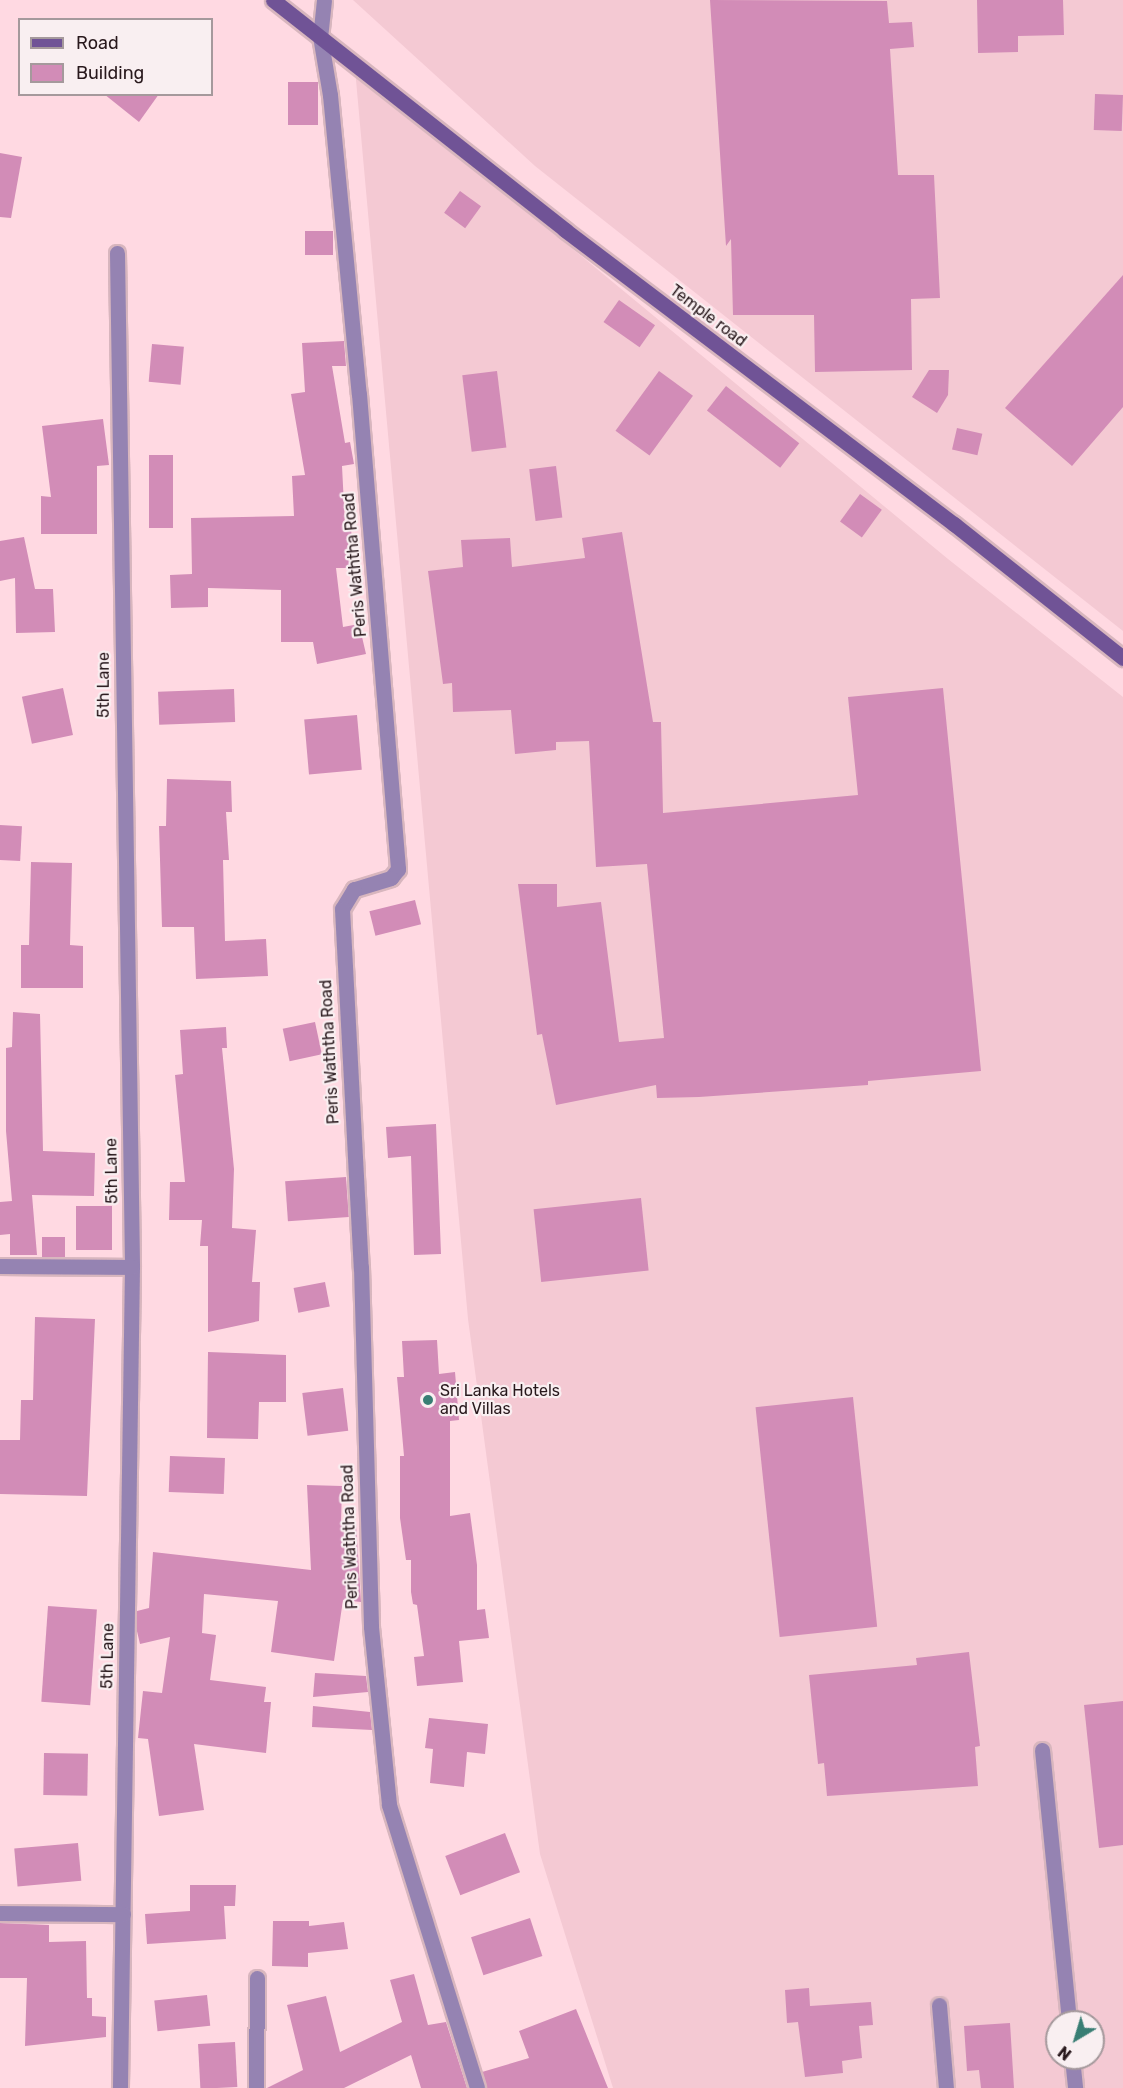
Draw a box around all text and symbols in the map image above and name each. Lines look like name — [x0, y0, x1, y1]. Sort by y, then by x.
legend — [18, 18, 213, 96]
text: Road — [76, 32, 119, 54]
text: Building — [76, 62, 144, 84]
street label: Temple road — [666, 281, 750, 351]
street label: Peris Waththa Road — [339, 492, 371, 638]
street label: 5th Lane — [94, 652, 114, 718]
street label: Peris Waththa Road — [317, 979, 343, 1125]
street label: 5th Lane — [102, 1138, 122, 1204]
place label: Sri Lanka Hotels and Villas — [440, 1381, 560, 1419]
marker: Sri Lanka Hotels and Villas — [421, 1393, 435, 1407]
street label: Peris Waththa Road — [338, 1464, 362, 1610]
street label: 5th Lane — [98, 1623, 118, 1689]
north arrow — [1045, 2010, 1105, 2070]
text: N — [1054, 2042, 1075, 2064]

